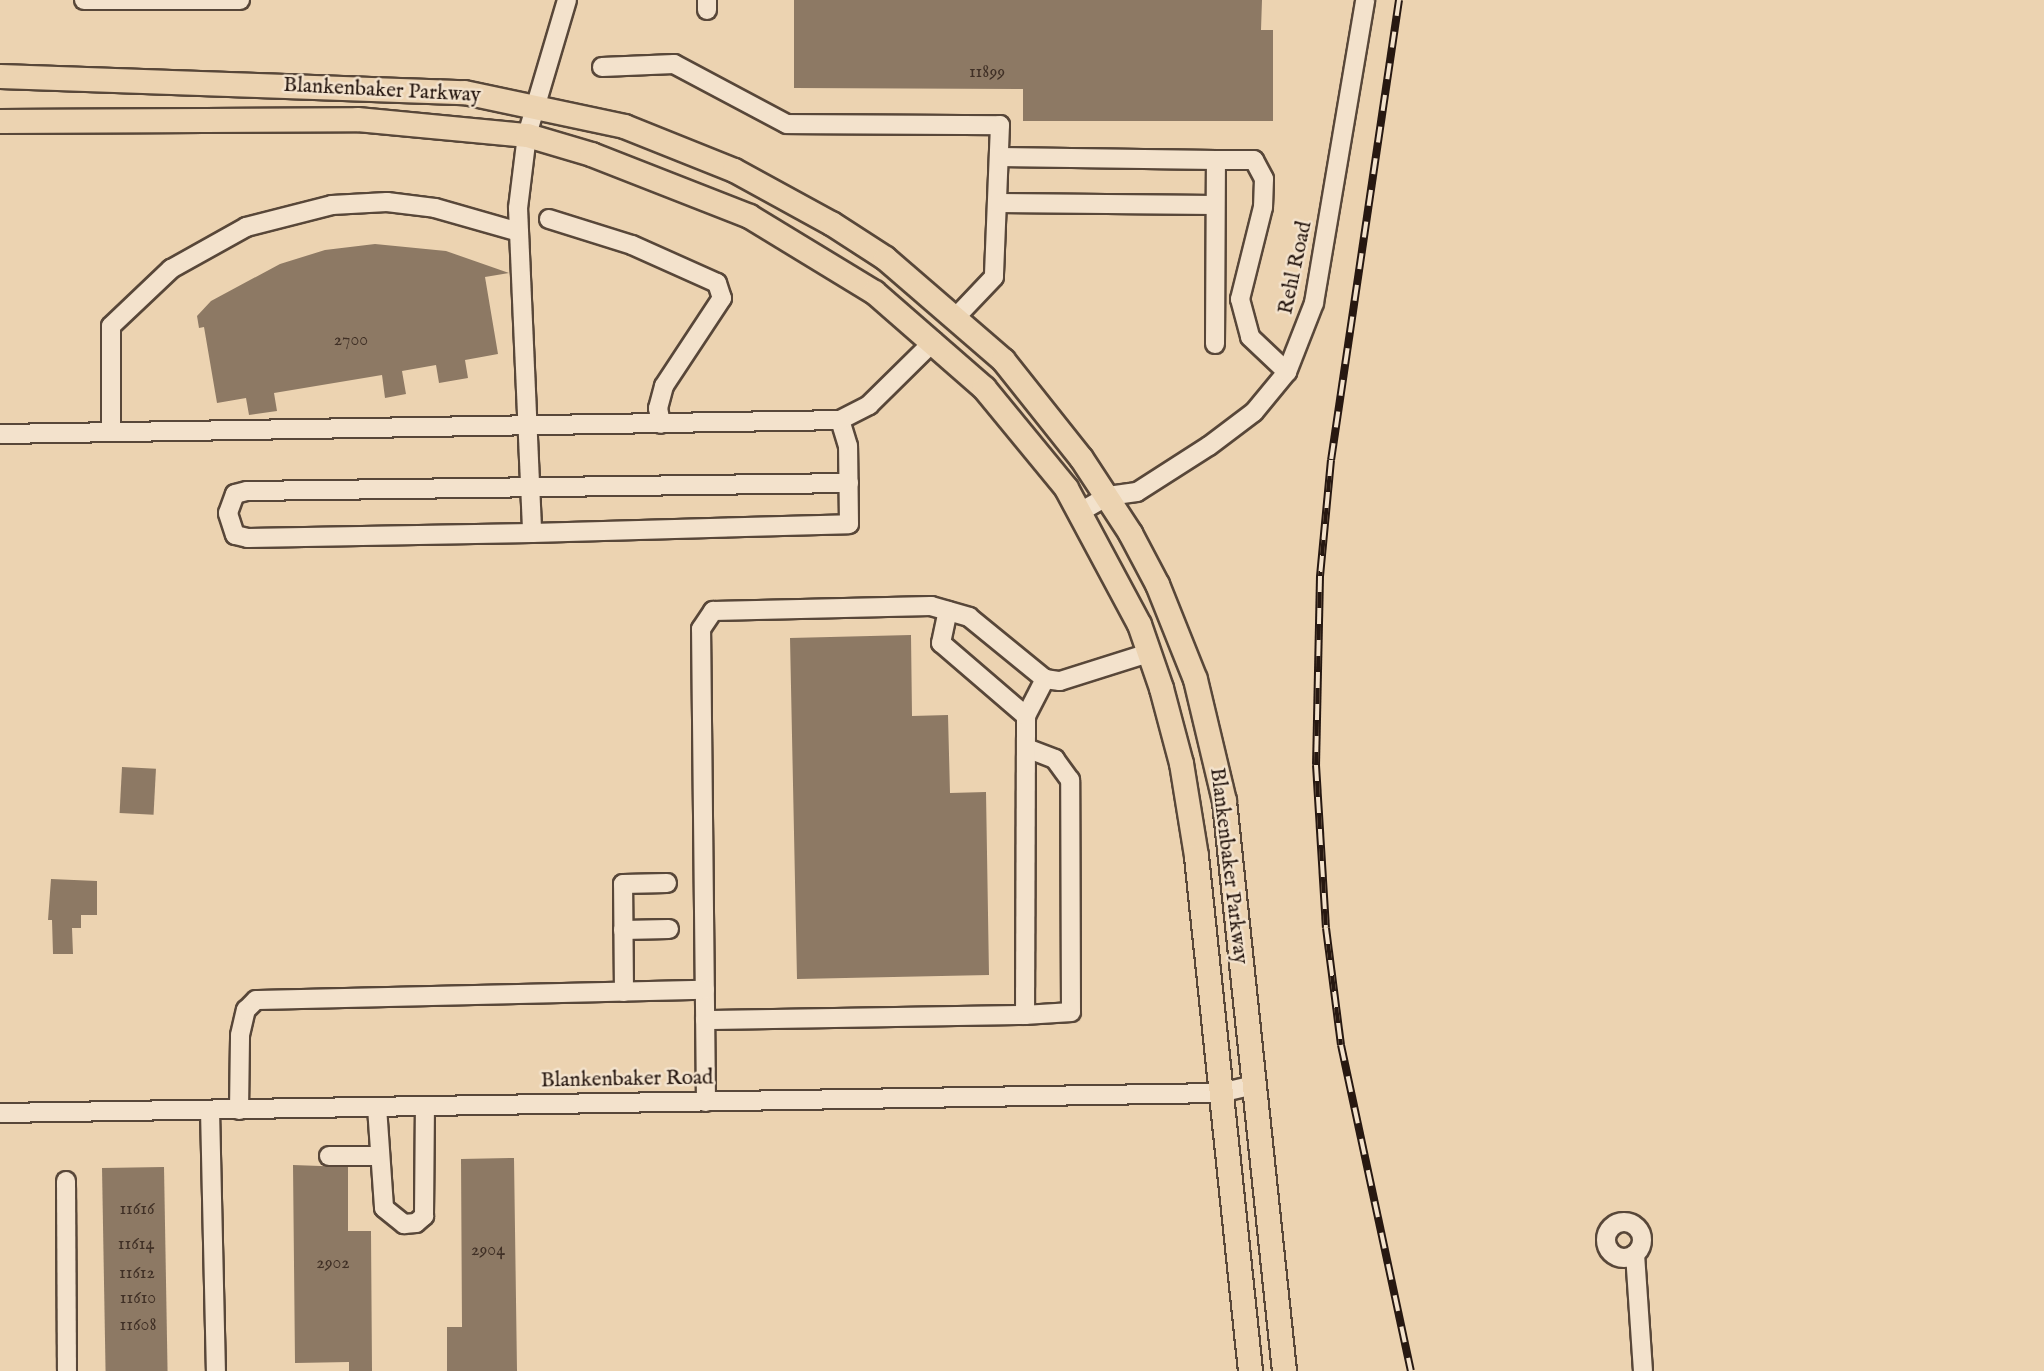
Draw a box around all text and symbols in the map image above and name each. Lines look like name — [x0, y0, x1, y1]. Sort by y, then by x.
house number: 11899 — [969, 62, 1005, 84]
street label: Blankenbaker Parkway — [283, 73, 481, 109]
street label: Rehl Road — [1274, 219, 1318, 317]
house number: 2700 — [334, 330, 368, 352]
street label: Blankenbaker Parkway — [1203, 766, 1253, 966]
street label: Blankenbaker Road — [541, 1066, 713, 1094]
house number: 11616 — [119, 1199, 155, 1221]
house number: 11614 — [118, 1234, 154, 1256]
house number: 2904 — [471, 1240, 505, 1262]
house number: 2902 — [316, 1253, 350, 1275]
house number: 11612 — [119, 1263, 155, 1285]
house number: 11610 — [120, 1288, 156, 1310]
house number: 11608 — [120, 1315, 156, 1337]

